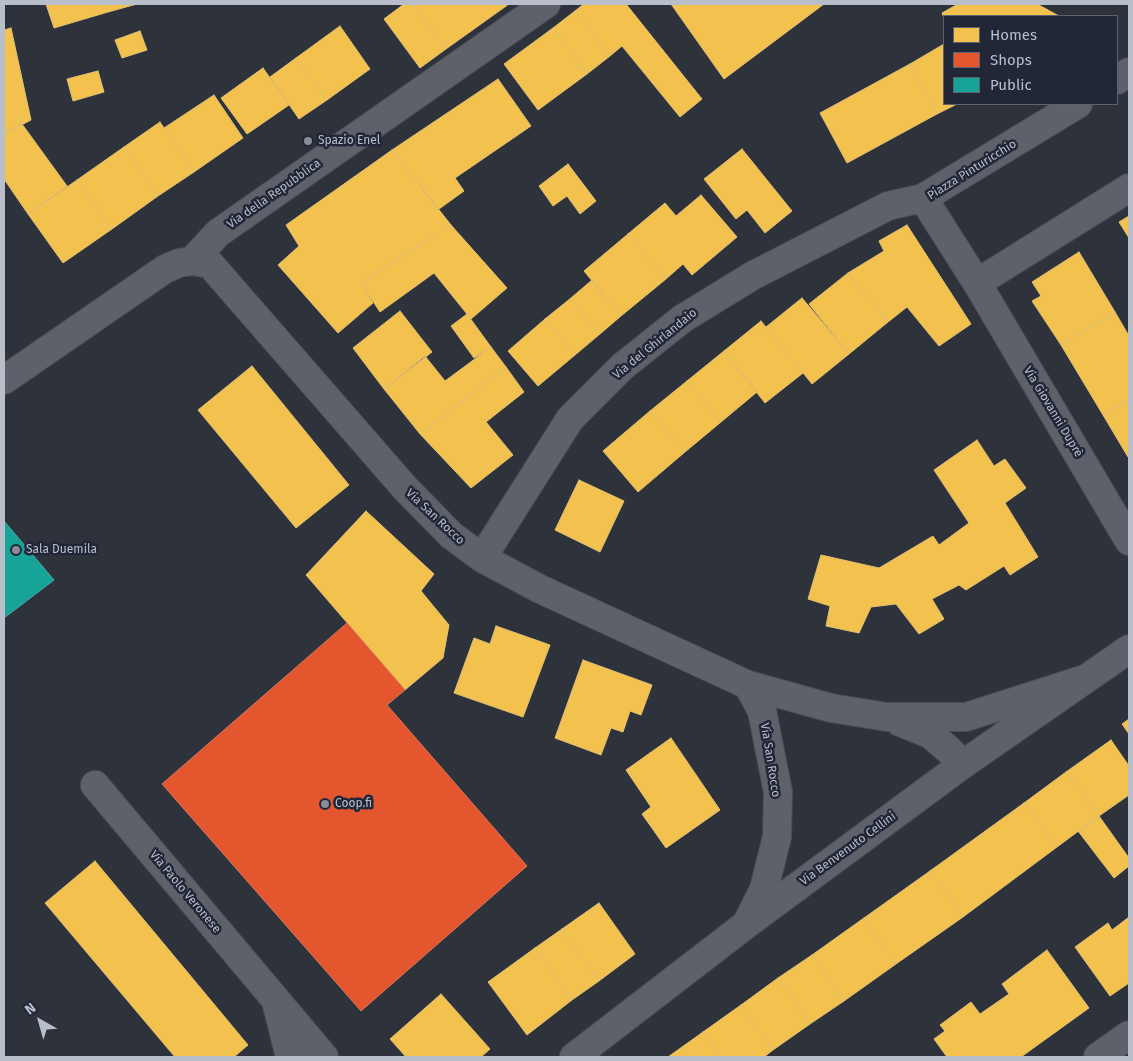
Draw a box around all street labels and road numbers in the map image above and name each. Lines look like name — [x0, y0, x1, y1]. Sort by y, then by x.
street label: Piazza Pinturicchio — [925, 137, 1019, 203]
street label: Via della Repubblica — [224, 156, 324, 232]
street label: Via del Ghirlandaio — [610, 306, 700, 382]
street label: Via Giovanni Duprè — [1020, 364, 1086, 460]
street label: Via San Rocco — [403, 486, 467, 548]
street label: Via San Rocco — [757, 722, 783, 798]
street label: Via Benvenuto Cellini — [797, 809, 899, 889]
street label: Via Paolo Veronese — [146, 848, 224, 936]

